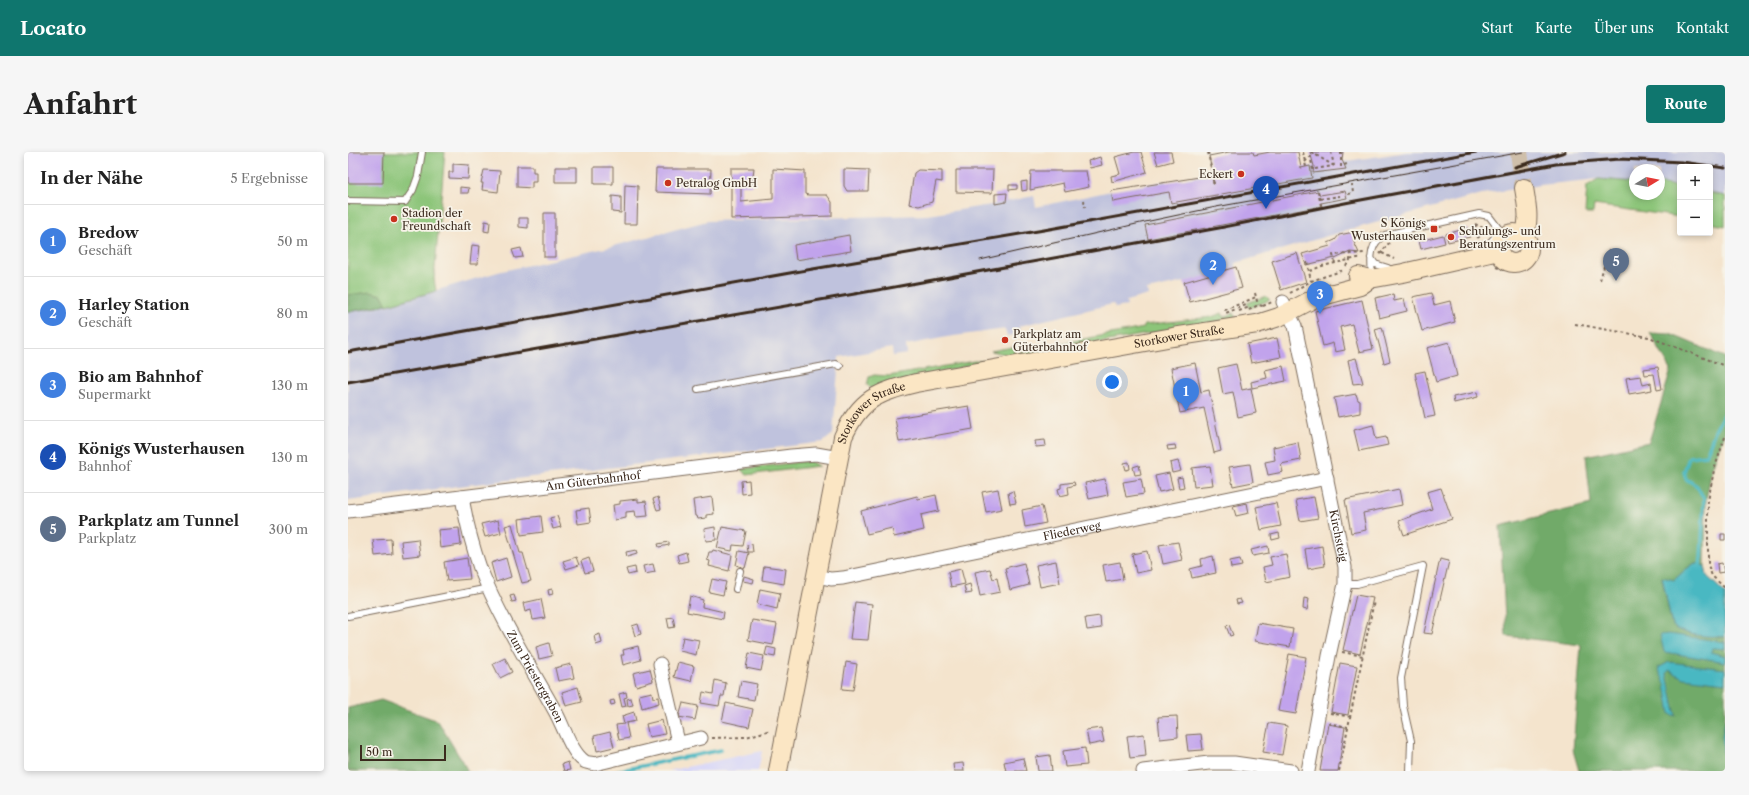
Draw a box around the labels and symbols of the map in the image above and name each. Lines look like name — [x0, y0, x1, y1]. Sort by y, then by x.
north arrow — [1629, 164, 1665, 200]
place label: Eckert — [1199, 167, 1233, 181]
marker: Eckert — [1236, 169, 1246, 179]
place label: Petralog GmbH — [676, 176, 757, 190]
pin: 4 — [1253, 176, 1279, 209]
marker: Petralog GmbH — [663, 178, 673, 188]
place label: Stadion der Freundschaft — [402, 206, 471, 233]
marker: Stadion der Freundschaft — [389, 214, 399, 224]
place label: S Königs Wusterhausen — [1350, 216, 1426, 243]
marker: S Königs Wusterhausen — [1429, 224, 1439, 234]
place label: Schulungs- und Beratungszentrum — [1459, 224, 1556, 251]
marker: Schulungs- und Beratungszentrum — [1446, 232, 1456, 242]
pin: 5 — [1603, 248, 1629, 281]
pin: 2 — [1200, 252, 1226, 285]
pin: 3 — [1307, 281, 1333, 314]
street label: Storkower Straße — [1133, 322, 1225, 351]
place label: Parkplatz am Güterbahnhof — [1013, 327, 1089, 354]
marker: Parkplatz am Güterbahnhof — [1000, 335, 1010, 345]
your location — [1102, 372, 1122, 392]
pin: 1 — [1173, 378, 1199, 411]
street label: Storkower Straße — [835, 379, 907, 445]
street label: Am Güterbahnhof — [544, 467, 643, 494]
street label: Kirchsteig — [1326, 508, 1351, 563]
street label: Fliederweg — [1042, 518, 1102, 543]
street label: Zum Priestergraben — [504, 628, 567, 725]
scale bar — [360, 743, 446, 762]

